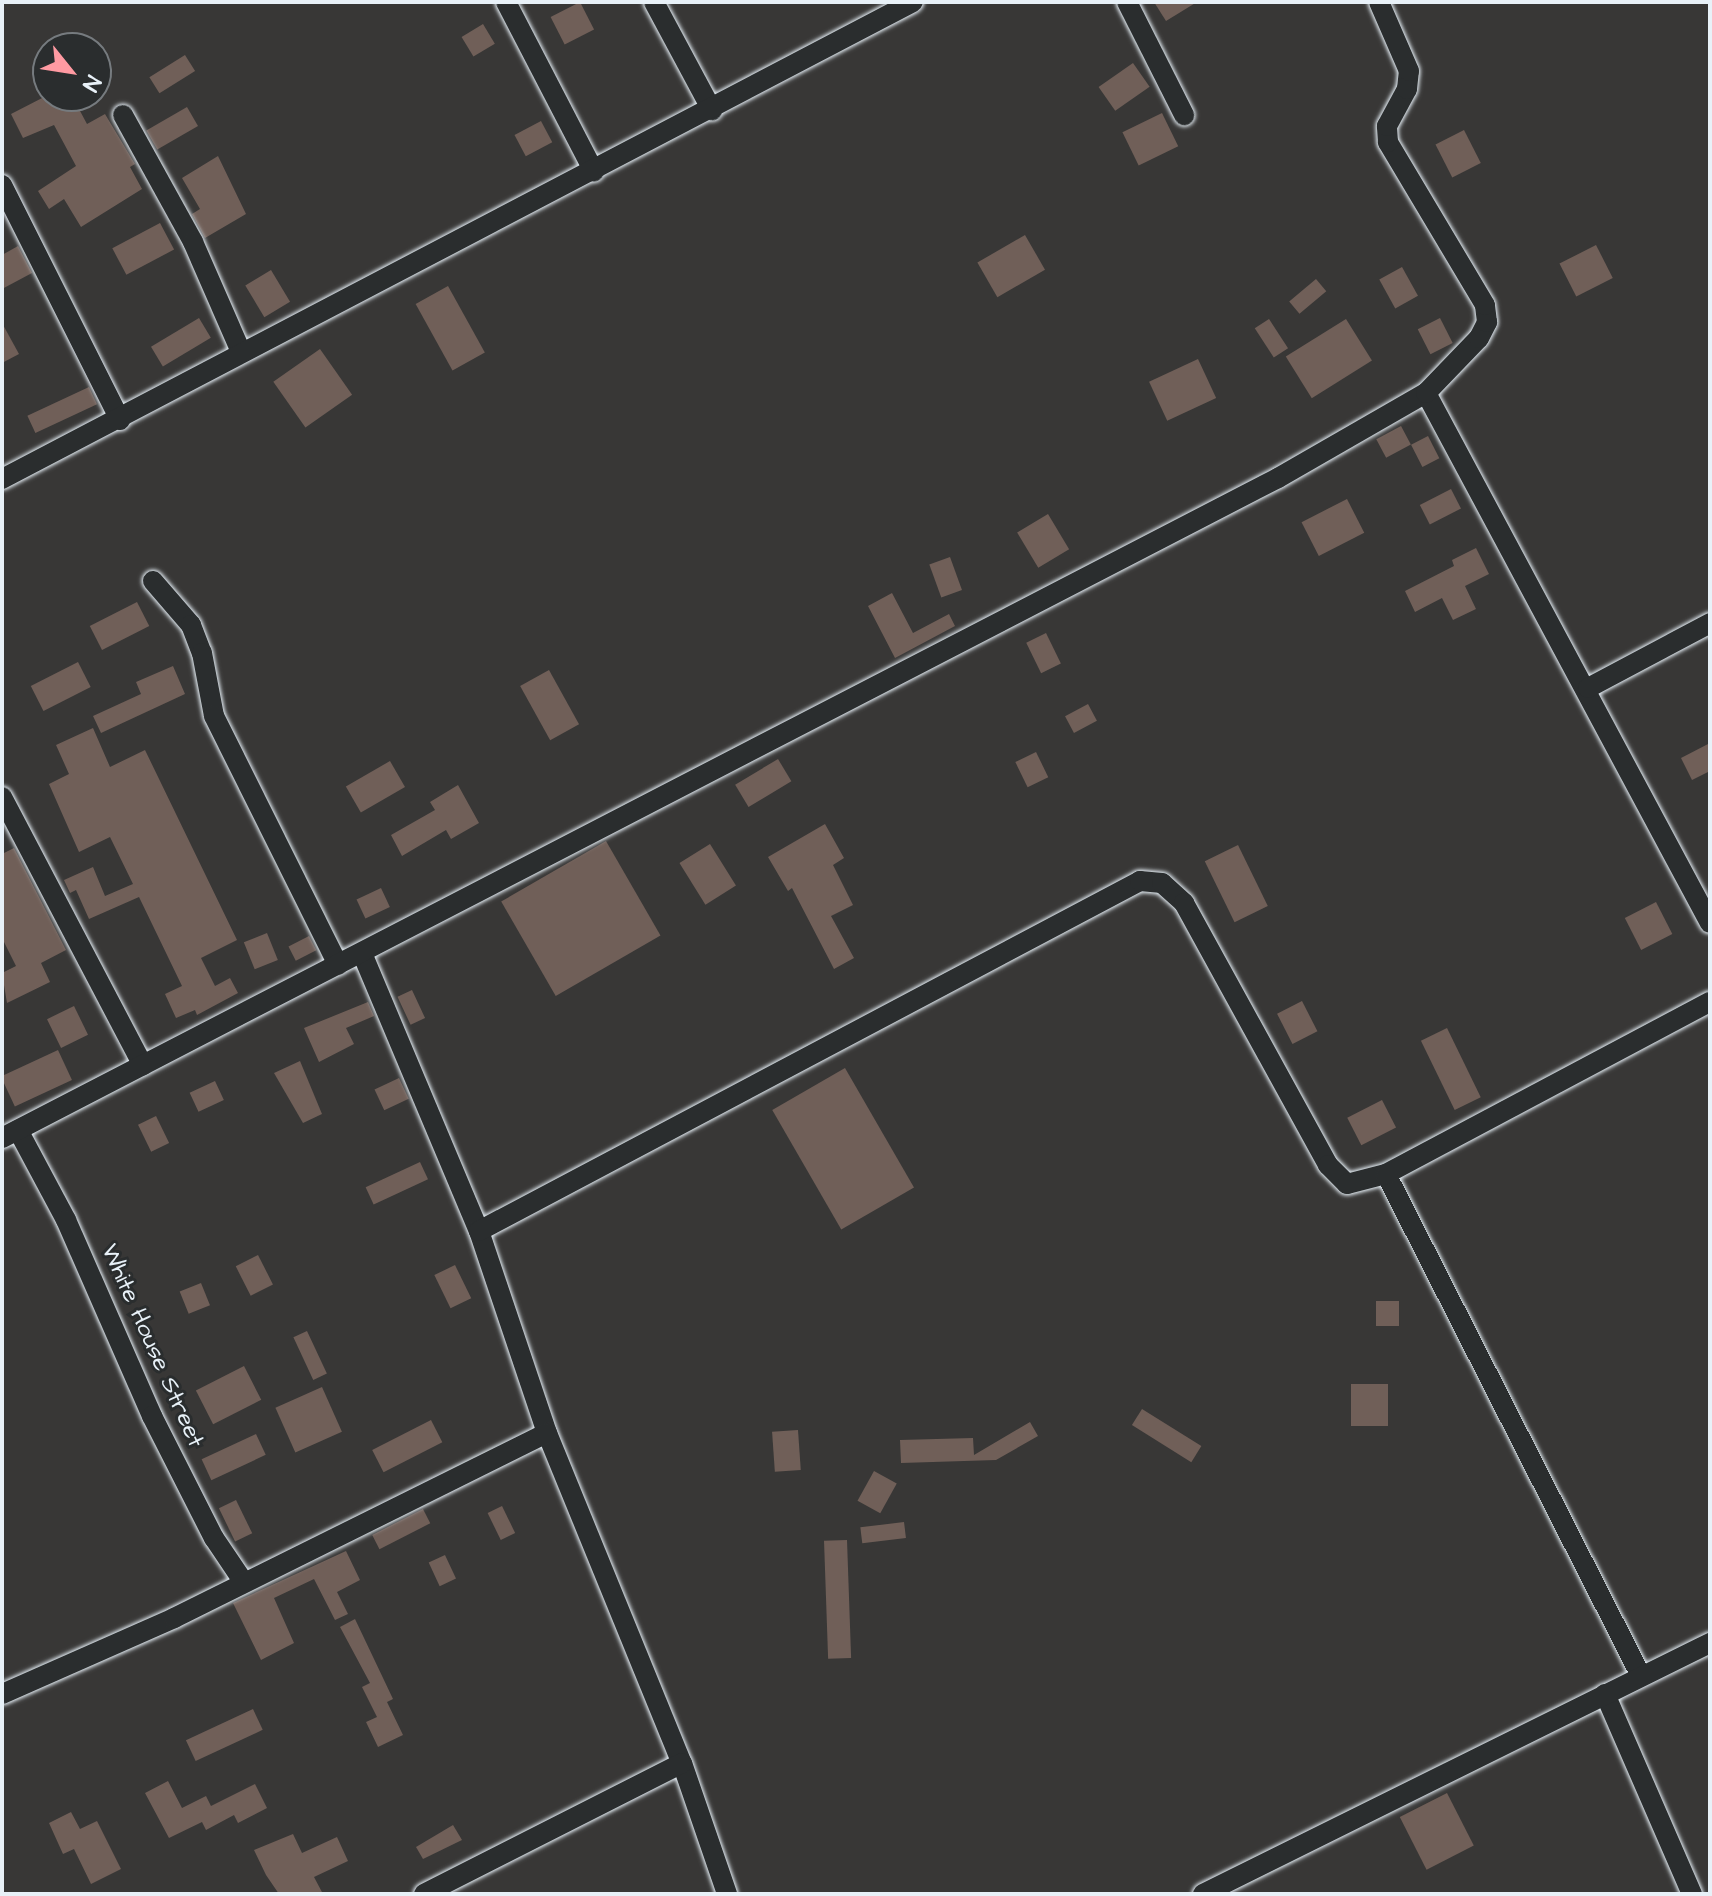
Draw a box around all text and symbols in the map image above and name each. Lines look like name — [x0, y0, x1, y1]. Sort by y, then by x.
north arrow — [32, 32, 112, 112]
text: N — [75, 70, 108, 97]
street label: White House Street — [94, 1240, 210, 1452]

